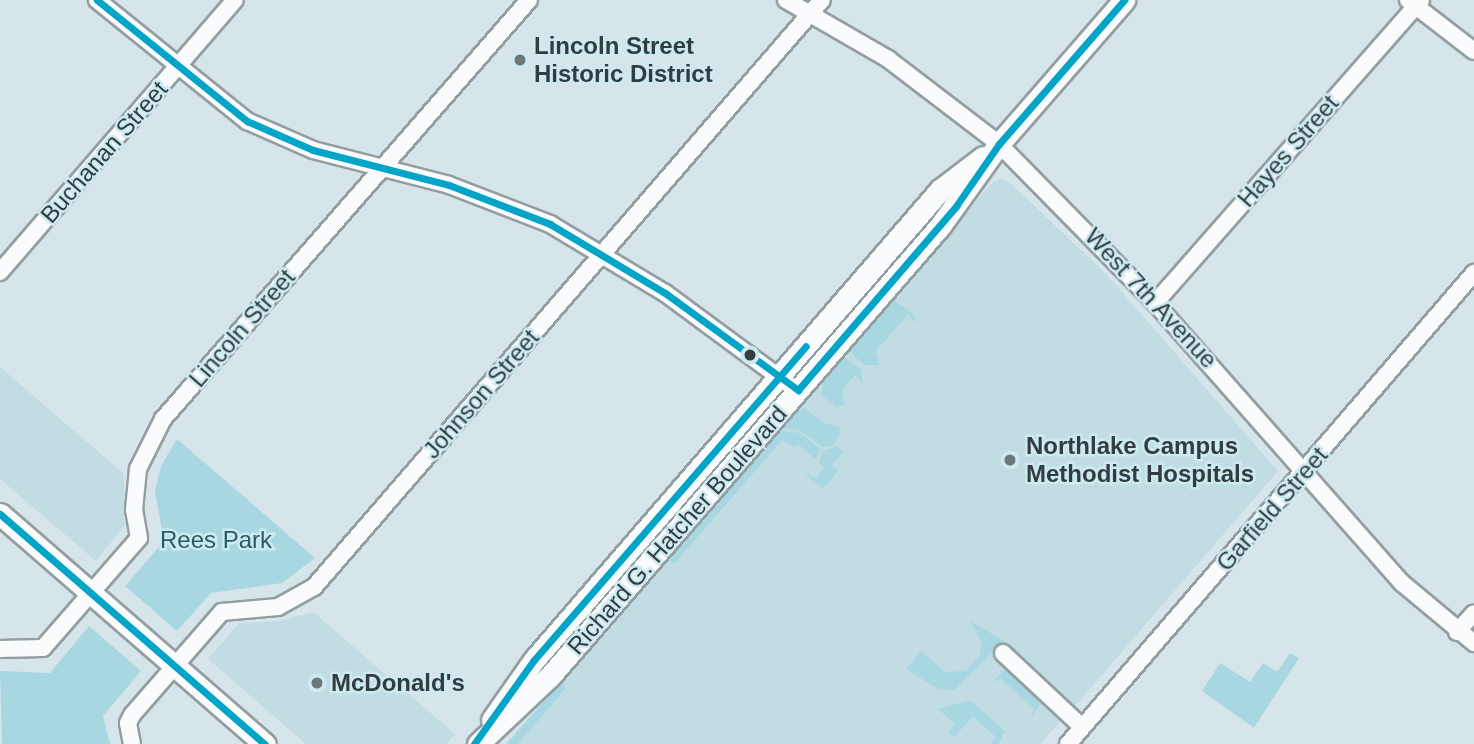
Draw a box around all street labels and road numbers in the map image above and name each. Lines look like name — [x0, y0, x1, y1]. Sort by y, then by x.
street label: Buchanan Street — [34, 75, 174, 229]
street label: Hayes Street — [1232, 89, 1344, 213]
street label: West 7th Avenue — [1078, 222, 1224, 374]
street label: Lincoln Street — [183, 263, 301, 393]
street label: Johnson Street — [417, 324, 545, 464]
street label: Richard G. Hatcher Boulevard — [561, 400, 793, 660]
street label: Garfield Street — [1210, 441, 1334, 577]

